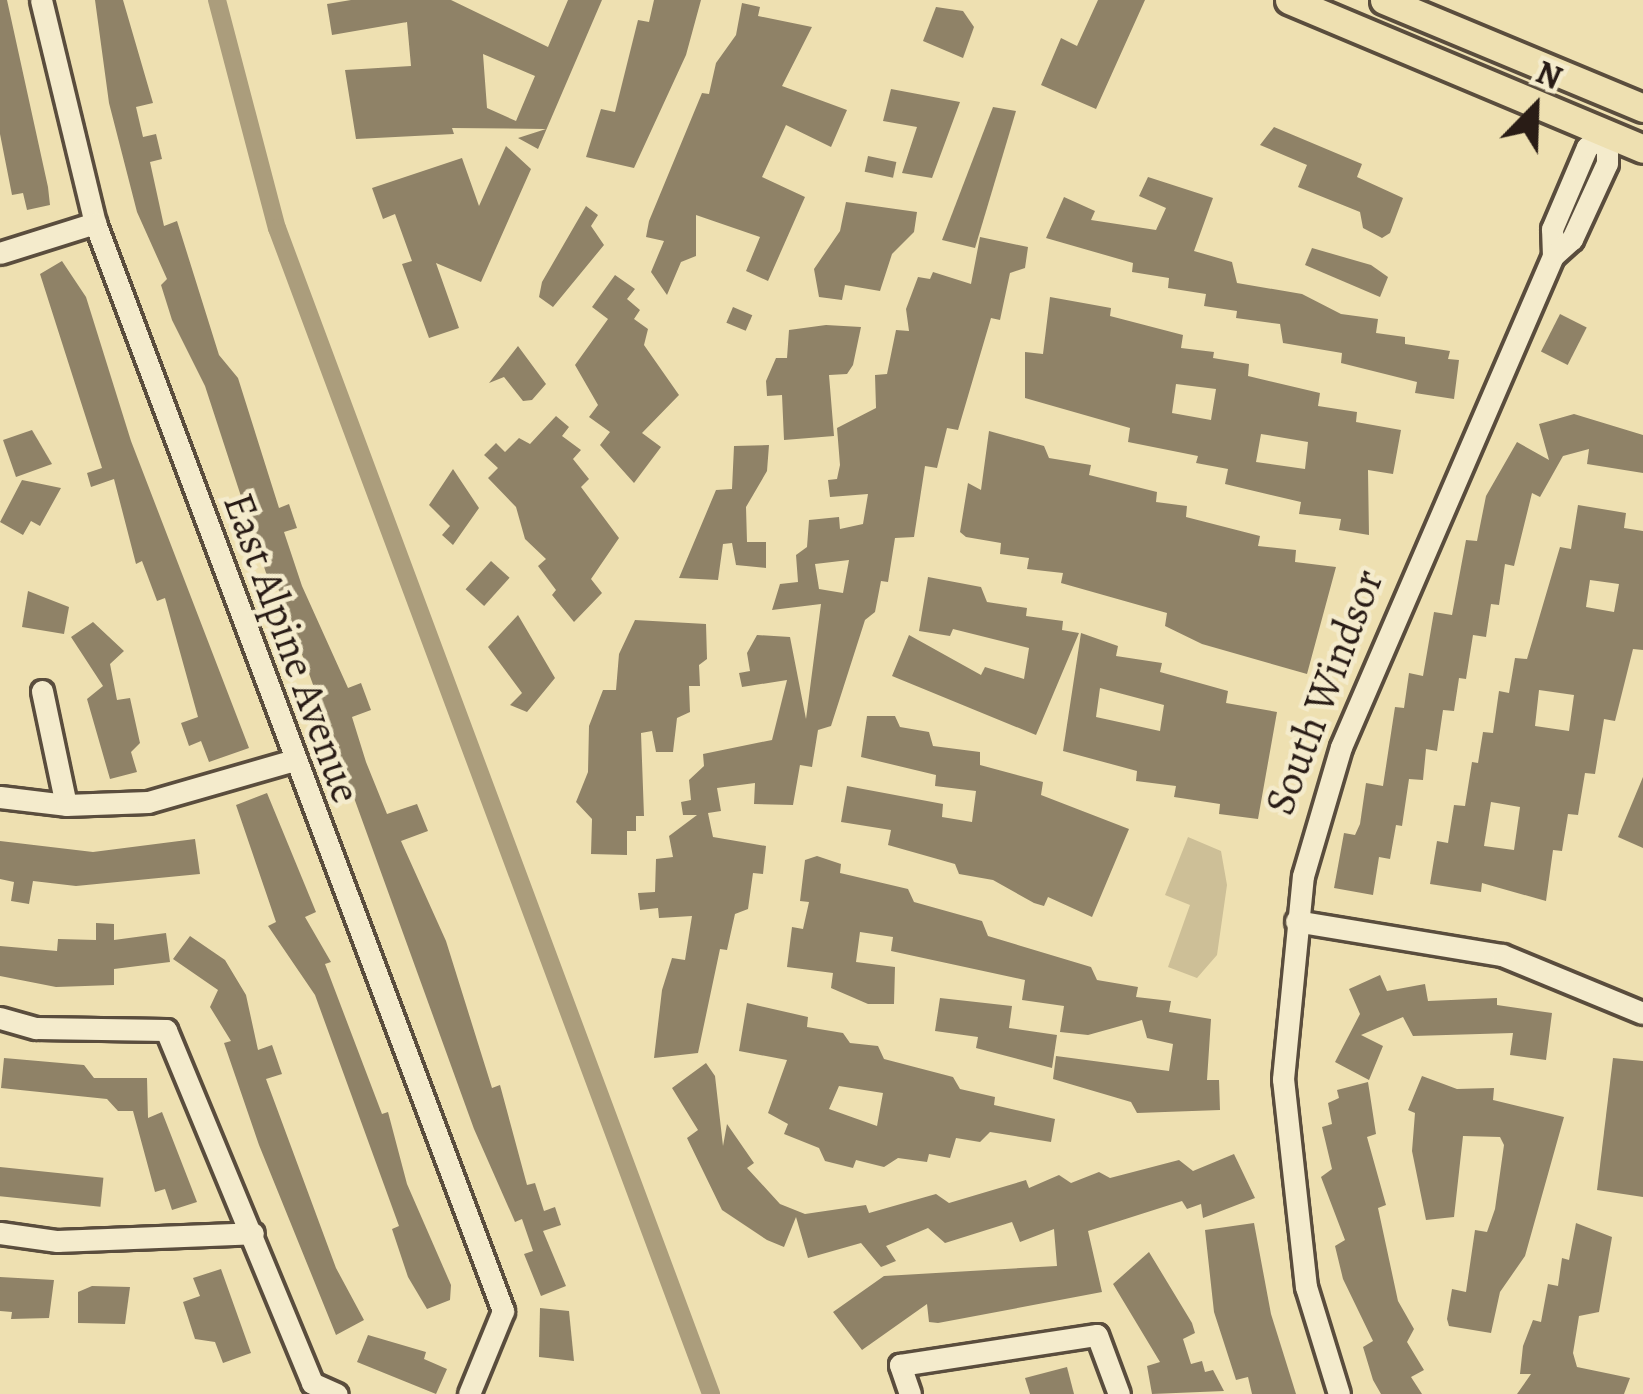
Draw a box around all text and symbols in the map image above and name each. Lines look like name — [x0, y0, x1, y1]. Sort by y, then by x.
north arrow — [1475, 48, 1595, 168]
text: N — [1529, 49, 1569, 100]
street label: East Alpine Avenue — [213, 486, 371, 810]
street label: South Windsor — [1254, 562, 1394, 822]

